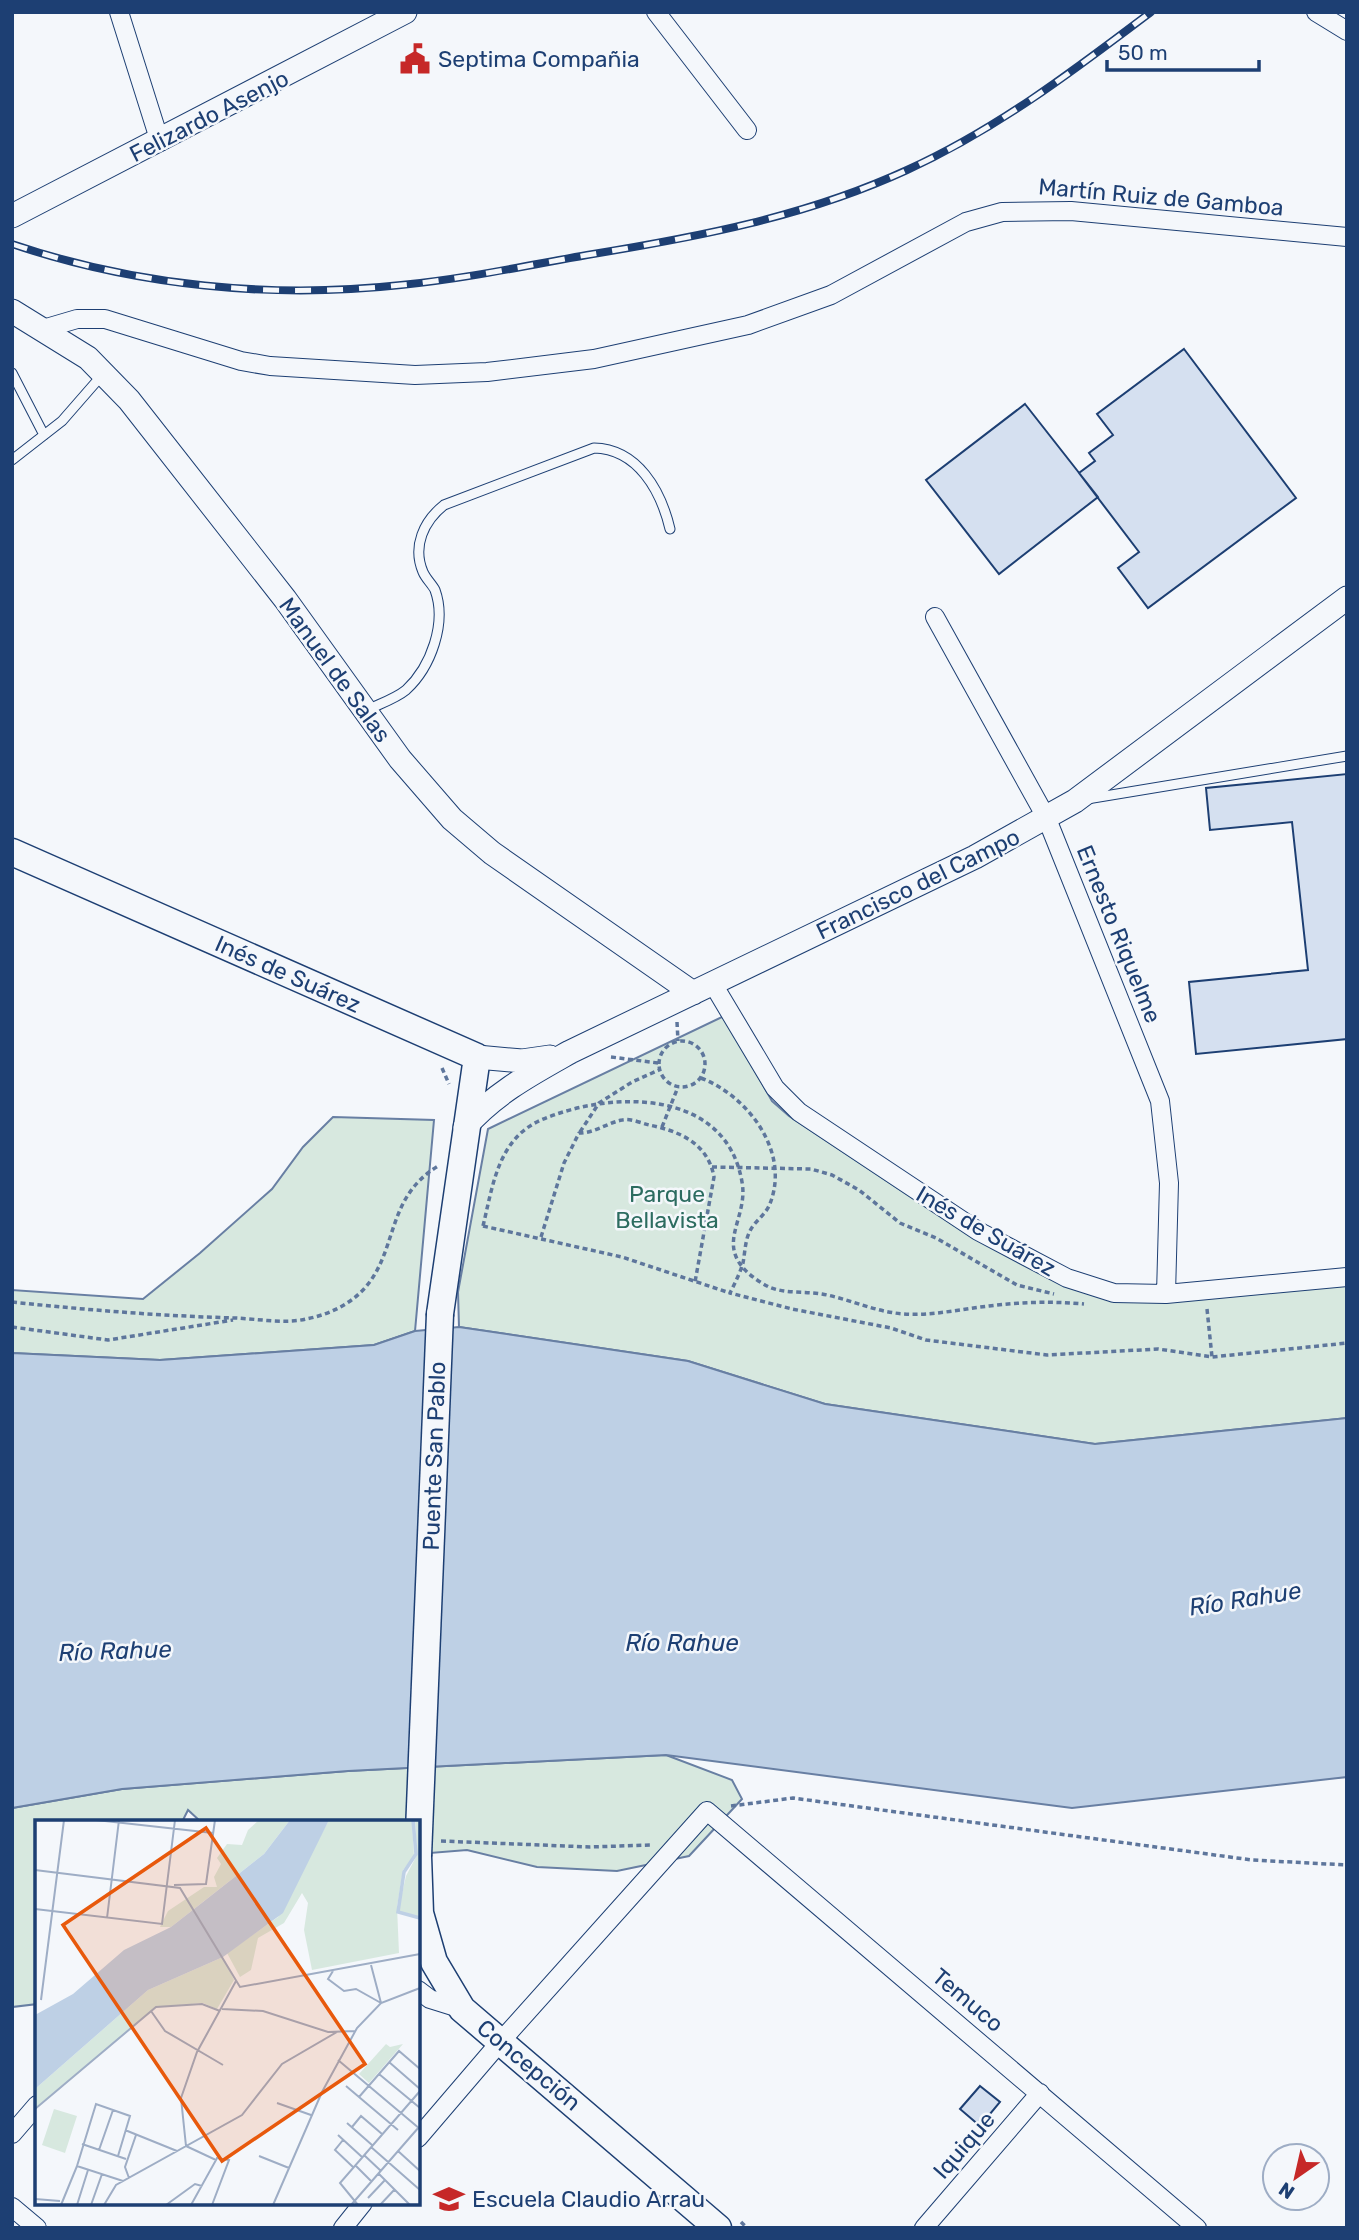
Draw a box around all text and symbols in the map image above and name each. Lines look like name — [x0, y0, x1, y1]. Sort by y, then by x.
scale bar — [1107, 28, 1259, 72]
text: 50 m — [1118, 40, 1168, 65]
public building icon: Septima Compañia — [398, 42, 432, 76]
place label: Septima Compañia — [438, 45, 640, 73]
street label: Felizardo Asenjo — [125, 64, 293, 168]
street label: Martín Ruiz de Gamboa — [1037, 172, 1285, 222]
street label: Manuel de Salas — [273, 592, 397, 748]
street label: Francisco del Campo — [812, 823, 1024, 945]
street label: Ernesto Riquelme — [1071, 841, 1167, 1027]
street label: Inés de Suárez — [211, 929, 365, 1019]
park label: Parque Bellavista — [615, 1180, 719, 1234]
street label: Inés de Suárez — [911, 1180, 1061, 1282]
street label: Puente San Pablo — [417, 1361, 451, 1551]
water label: Río Rahue — [1187, 1576, 1303, 1622]
water label: Río Rahue — [625, 1629, 739, 1657]
water label: Río Rahue — [58, 1635, 172, 1667]
inset map — [35, 1820, 420, 2205]
street label: Temuco — [927, 1962, 1009, 2038]
street label: Concepción — [471, 2013, 587, 2117]
street label: Iquique — [927, 2106, 1001, 2184]
north arrow — [1261, 2142, 1331, 2212]
text: N — [1275, 2177, 1299, 2204]
school or university icon: Escuela Claudio Arrau — [432, 2182, 466, 2216]
place label: Escuela Claudio Arrau — [472, 2185, 705, 2213]

